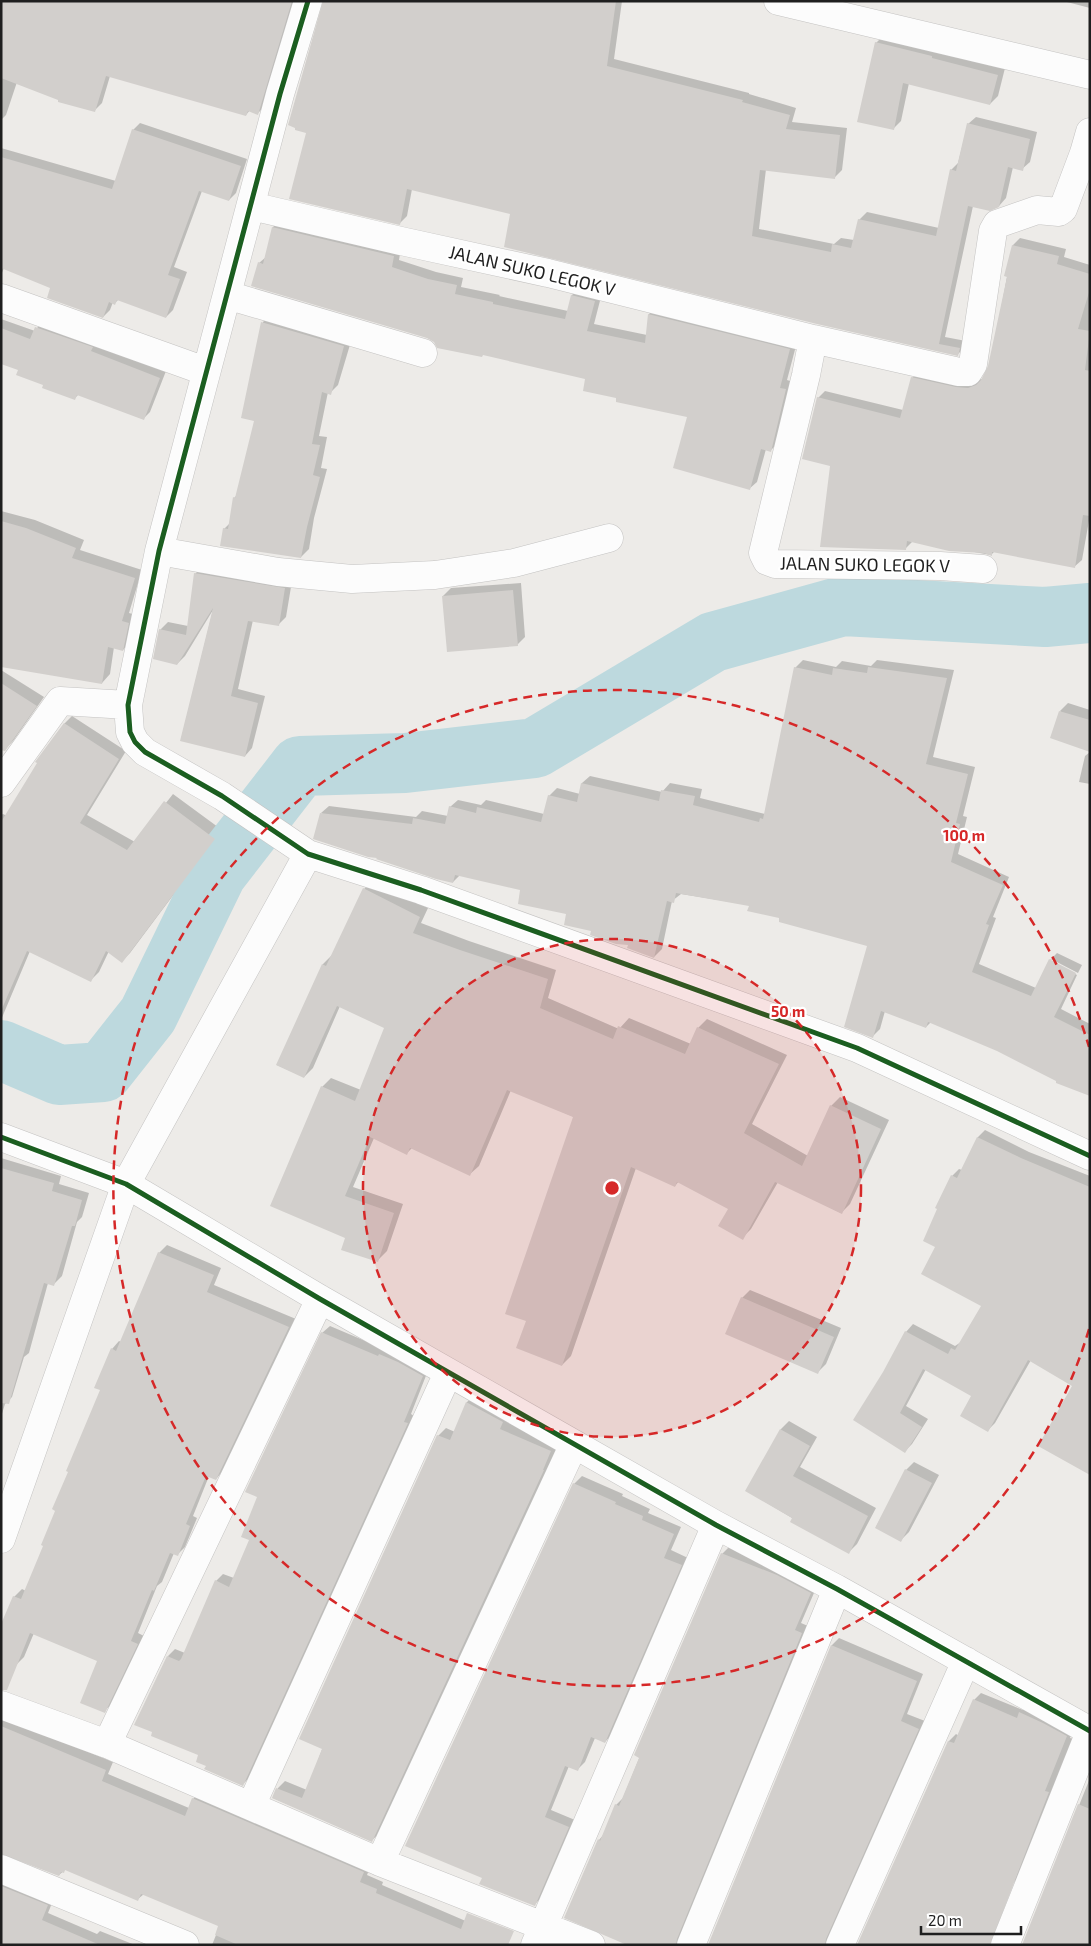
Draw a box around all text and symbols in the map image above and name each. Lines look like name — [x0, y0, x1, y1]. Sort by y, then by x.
street label: JALAN SUKO LEGOK V — [447, 240, 618, 300]
street label: JALAN SUKO LEGOK V — [780, 552, 950, 576]
text: 100 m — [943, 826, 985, 844]
text: 50 m — [771, 1002, 805, 1020]
centre of rings — [603, 1179, 621, 1197]
scale bar — [921, 1904, 1021, 1936]
text: 20 m — [928, 1911, 962, 1929]

